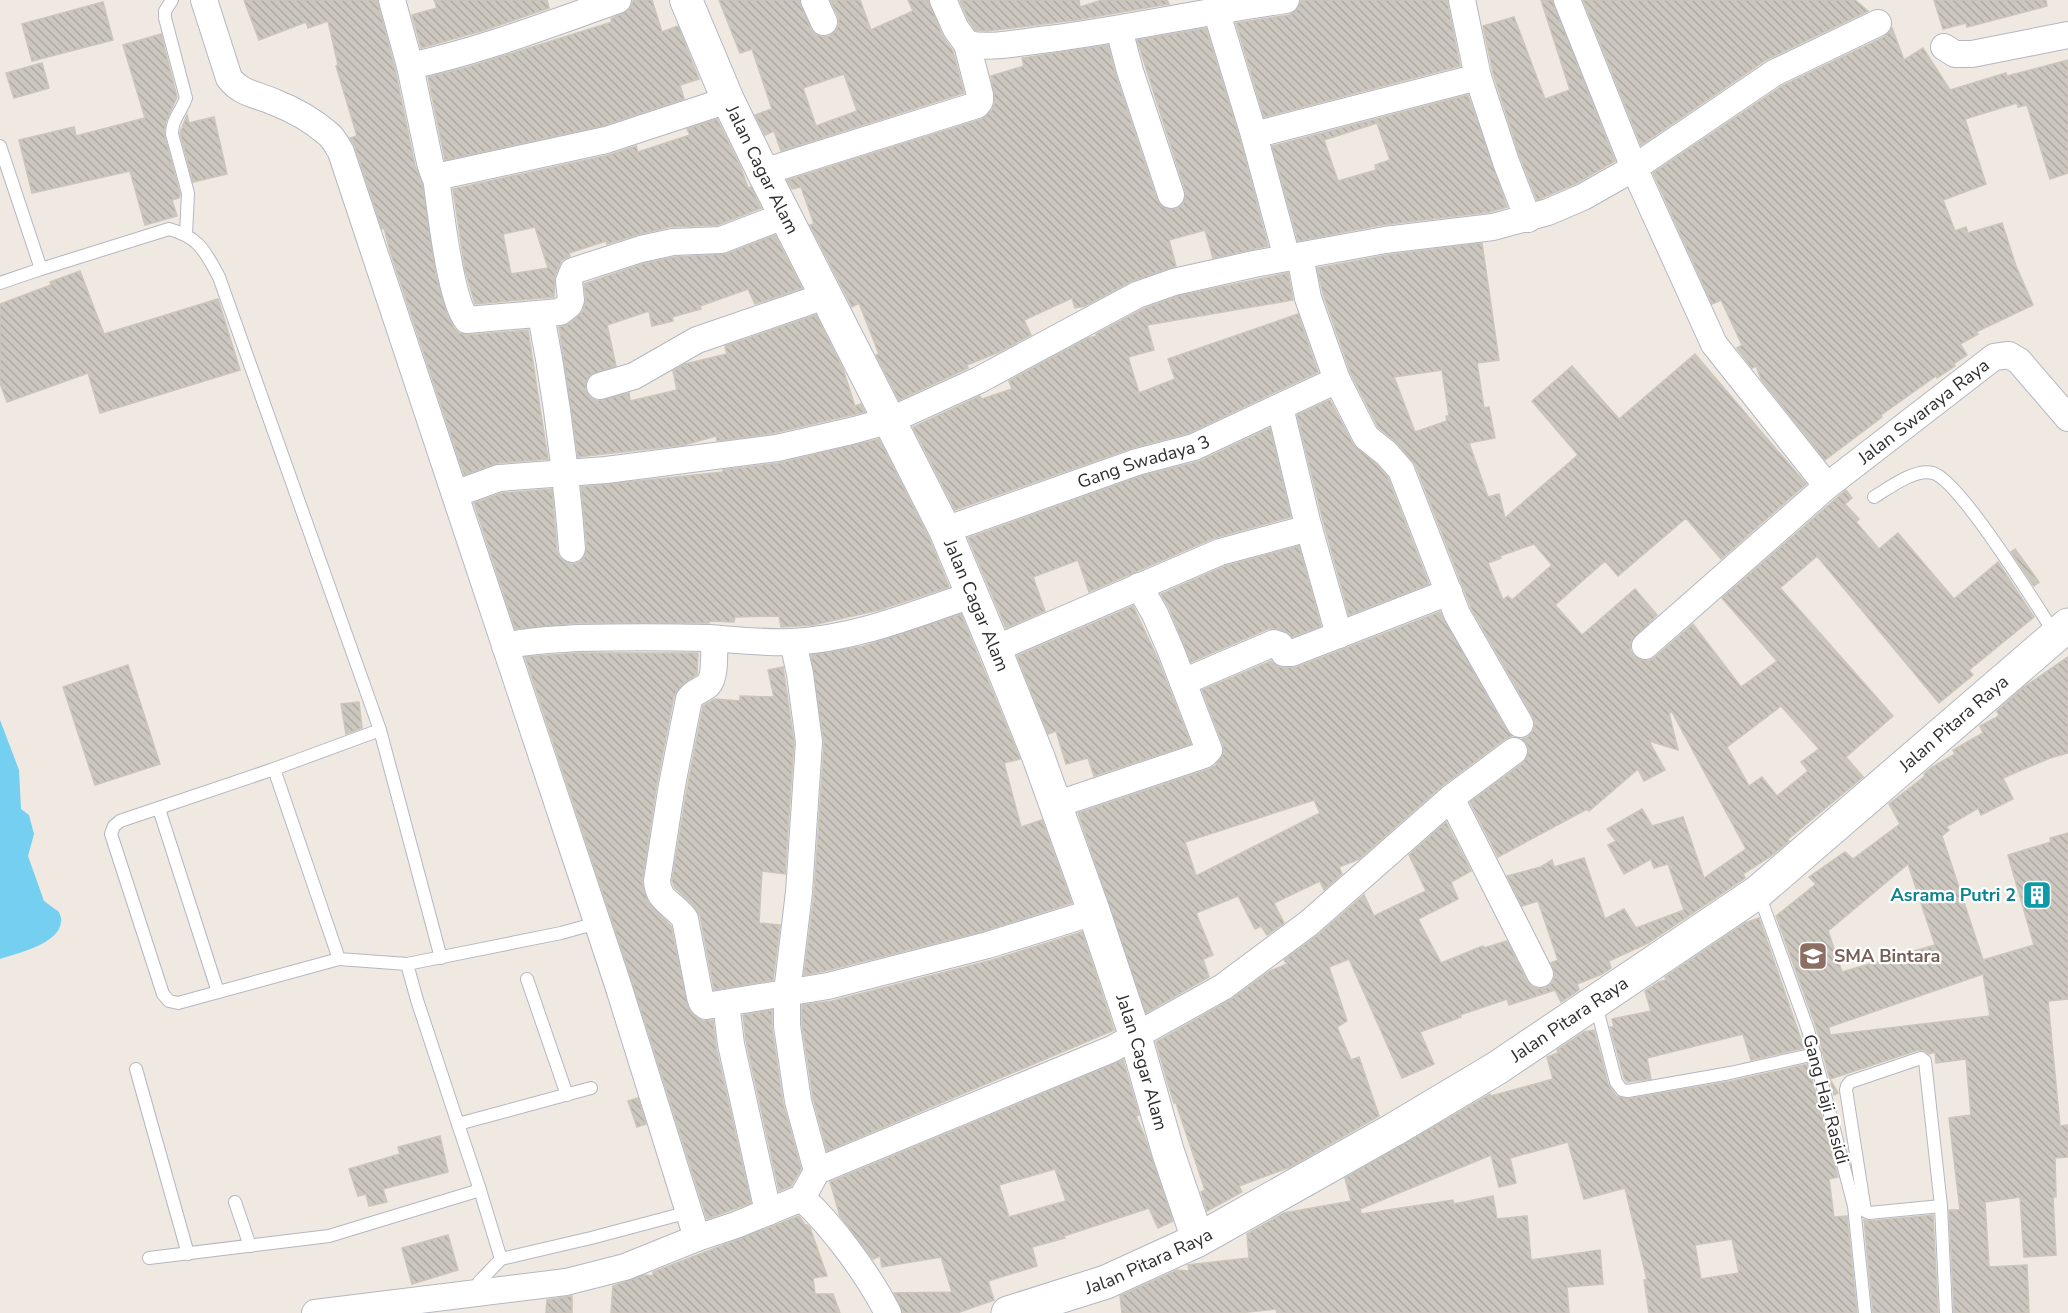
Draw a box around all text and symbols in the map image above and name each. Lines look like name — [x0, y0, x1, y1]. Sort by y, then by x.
street label: Jalan Cagar Alam — [720, 100, 805, 238]
street label: Jalan Swaraya Raya — [1852, 353, 1994, 470]
street label: Gang Swadaya 3 — [1074, 429, 1214, 494]
street label: Jalan Cagar Alam — [938, 535, 1015, 675]
street label: Jalan Pitara Raya — [1893, 670, 2014, 778]
building icon: Asrama Putri 2 — [2021, 879, 2053, 911]
place label: Asrama Putri 2 — [1890, 883, 2016, 907]
school or university icon: SMA Bintara — [1797, 940, 1829, 972]
place label: SMA Bintara — [1834, 944, 1940, 968]
street label: Jalan Pitara Raya — [1505, 971, 1633, 1068]
street label: Jalan Cagar Alam — [1110, 990, 1173, 1133]
street label: Gang Haji Rasidi — [1797, 1031, 1855, 1167]
street label: Jalan Pitara Raya — [1081, 1222, 1217, 1300]

